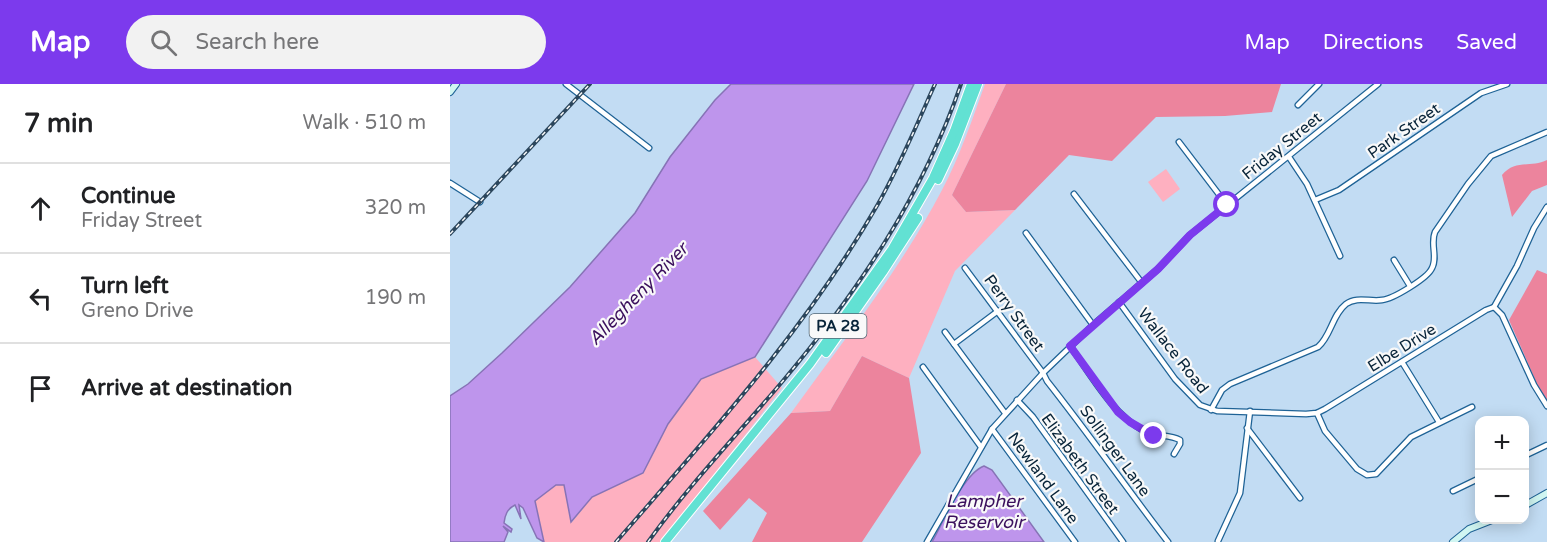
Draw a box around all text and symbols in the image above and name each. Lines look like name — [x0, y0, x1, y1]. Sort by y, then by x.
search box — [126, 15, 546, 69]
text: Map — [30, 25, 90, 59]
icon: search — [147, 26, 180, 59]
text: Search here — [195, 29, 319, 55]
text: Map — [1244, 30, 1290, 55]
text: Directions — [1323, 30, 1423, 55]
text: Saved — [1456, 30, 1517, 55]
street label: Park Street — [1364, 99, 1444, 163]
text: 7 min — [24, 108, 93, 139]
street label: Friday Street — [1238, 108, 1326, 184]
text: Walk · 510 m — [303, 111, 426, 135]
text: Continue — [81, 183, 176, 209]
route start — [1213, 191, 1239, 217]
icon: ahead — [24, 192, 57, 225]
text: 320 m — [365, 196, 426, 220]
text: Friday Street — [81, 209, 202, 233]
water label: Allegheny River — [584, 237, 694, 350]
street label: Perry Street — [979, 271, 1049, 355]
text: Turn left — [81, 273, 169, 299]
icon: left — [24, 282, 57, 315]
text: 190 m — [365, 286, 426, 310]
text: Greno Drive — [81, 299, 194, 323]
street label: Wallace Road — [1133, 304, 1213, 398]
road number: PA 28 — [810, 314, 866, 338]
street label: Elbe Drive — [1364, 319, 1440, 377]
icon: arrive — [24, 372, 57, 405]
text: Arrive at destination — [81, 375, 292, 401]
street label: Sollinger Lane — [1075, 402, 1155, 500]
street label: Elizabeth Street — [1037, 410, 1123, 518]
map controls — [1475, 416, 1529, 524]
button: + — [1475, 416, 1529, 470]
route end — [1140, 422, 1166, 448]
street label: Newland Lane — [1003, 428, 1083, 528]
button: − — [1475, 470, 1529, 524]
water label: Lampher Reservoir — [944, 490, 1026, 533]

